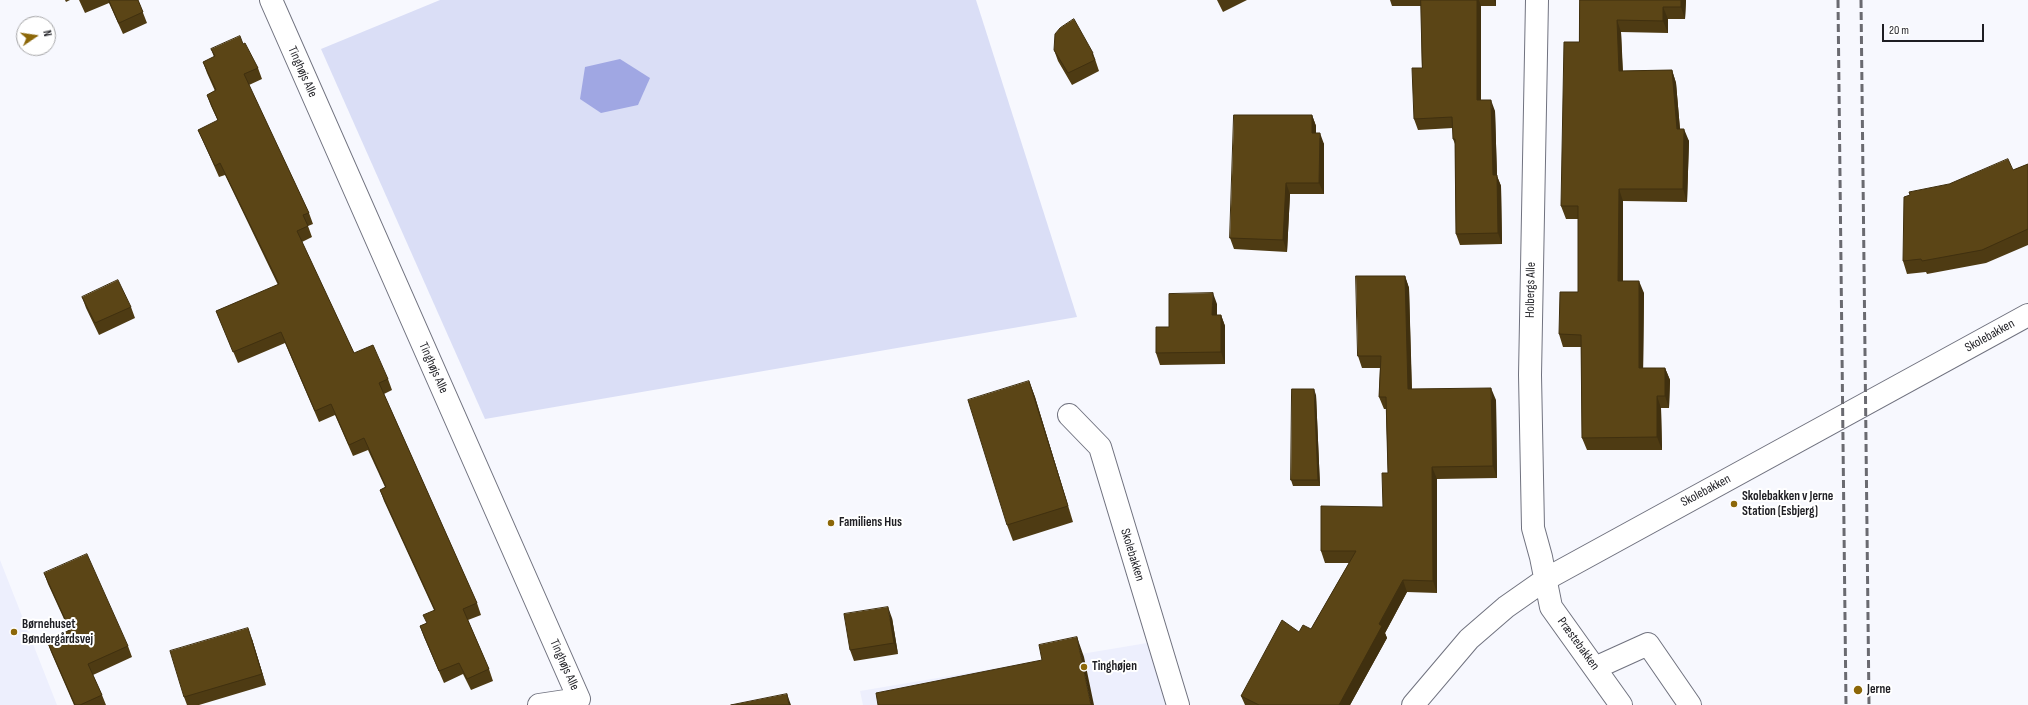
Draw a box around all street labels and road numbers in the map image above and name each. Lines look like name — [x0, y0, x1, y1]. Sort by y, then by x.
street label: Tinghøjs Alle — [284, 44, 320, 100]
street label: Holbergs Alle — [1523, 262, 1539, 318]
street label: Skolebakken — [1962, 316, 2018, 356]
street label: Tinghøjs Alle — [415, 340, 451, 396]
street label: Skolebakken — [1678, 471, 1734, 511]
street label: Skolebakken — [1117, 527, 1147, 583]
street label: Præstebakken — [1554, 615, 1602, 673]
street label: Tinghøjs Alle — [546, 637, 582, 693]

